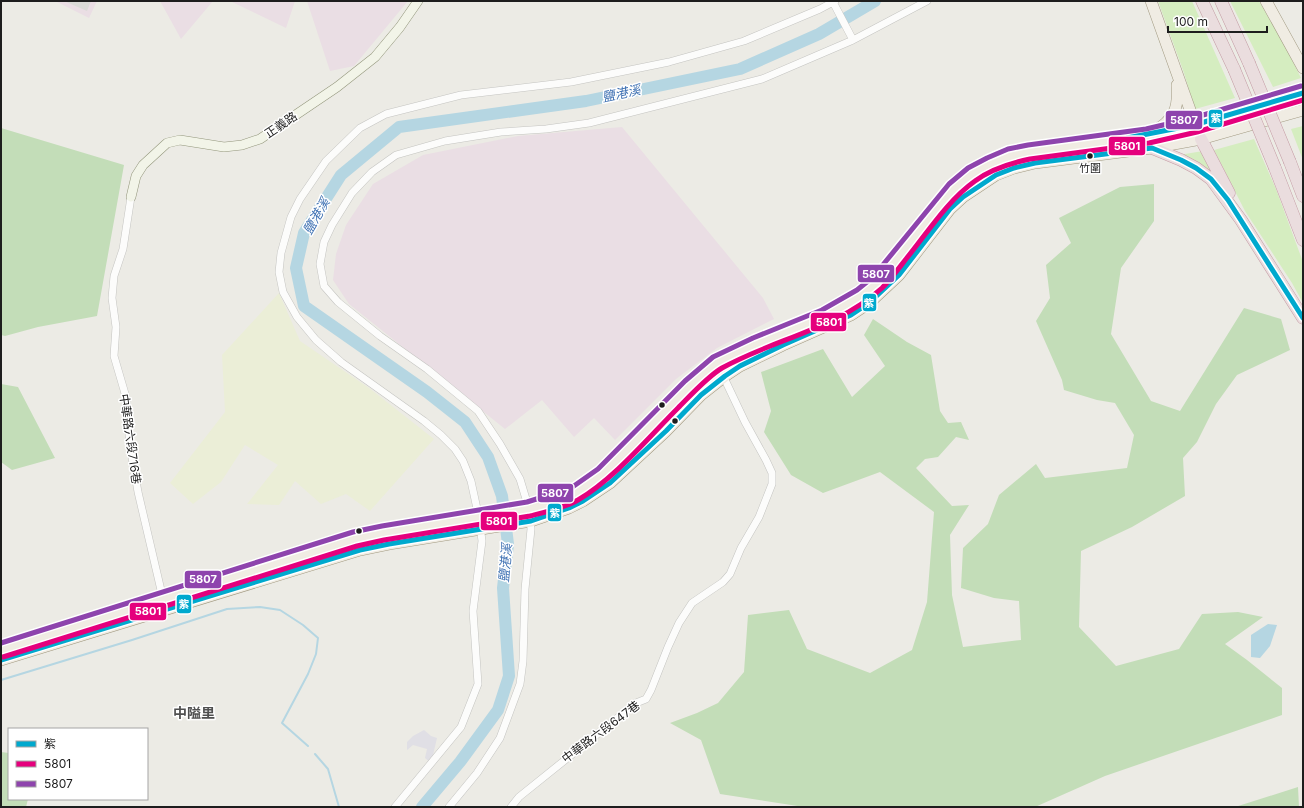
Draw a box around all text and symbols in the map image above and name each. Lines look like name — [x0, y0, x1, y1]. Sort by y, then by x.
scale bar — [1168, 8, 1267, 34]
text: 100 m — [1174, 14, 1208, 29]
water label: 鹽港溪 — [600, 81, 644, 105]
street label: 正義路 — [262, 108, 300, 141]
line badge: 紫 — [1208, 109, 1223, 128]
line badge: 5807 — [1165, 110, 1203, 130]
text: 紫 — [1211, 111, 1222, 125]
text: 5807 — [1170, 113, 1198, 127]
line badge: 5801 — [1108, 136, 1146, 156]
text: 5801 — [1114, 139, 1140, 153]
marker: 竹圍 — [1085, 151, 1095, 161]
place label: 竹圍 — [1079, 161, 1101, 175]
water label: 鹽港溪 — [299, 193, 334, 237]
line badge: 5807 — [857, 264, 895, 283]
text: 5807 — [862, 267, 890, 281]
line badge: 紫 — [862, 293, 877, 312]
text: 紫 — [864, 296, 875, 310]
line badge: 5801 — [810, 312, 847, 332]
text: 5801 — [816, 315, 842, 329]
street label: 中華路六段716巷 — [117, 393, 144, 485]
unlabelled marker — [657, 400, 667, 410]
unlabelled marker — [670, 416, 680, 426]
line badge: 5807 — [537, 483, 574, 503]
text: 5807 — [541, 486, 569, 500]
line badge: 紫 — [547, 503, 562, 522]
text: 紫 — [550, 506, 561, 520]
line badge: 5801 — [480, 511, 518, 531]
text: 5801 — [486, 514, 512, 528]
unlabelled marker — [354, 526, 364, 536]
water label: 鹽港溪 — [495, 541, 515, 583]
line badge: 5807 — [184, 570, 222, 589]
text: 5807 — [189, 572, 217, 586]
line badge: 紫 — [176, 594, 192, 614]
text: 紫 — [179, 597, 190, 611]
line badge: 5801 — [129, 602, 167, 621]
text: 5801 — [135, 604, 161, 618]
street label: 中華路六段647巷 — [559, 697, 643, 766]
district label: 中隘里 — [173, 704, 215, 721]
legend — [8, 728, 148, 800]
text: 紫 — [44, 736, 56, 751]
text: 5801 — [44, 756, 71, 771]
text: 5807 — [44, 776, 73, 791]

